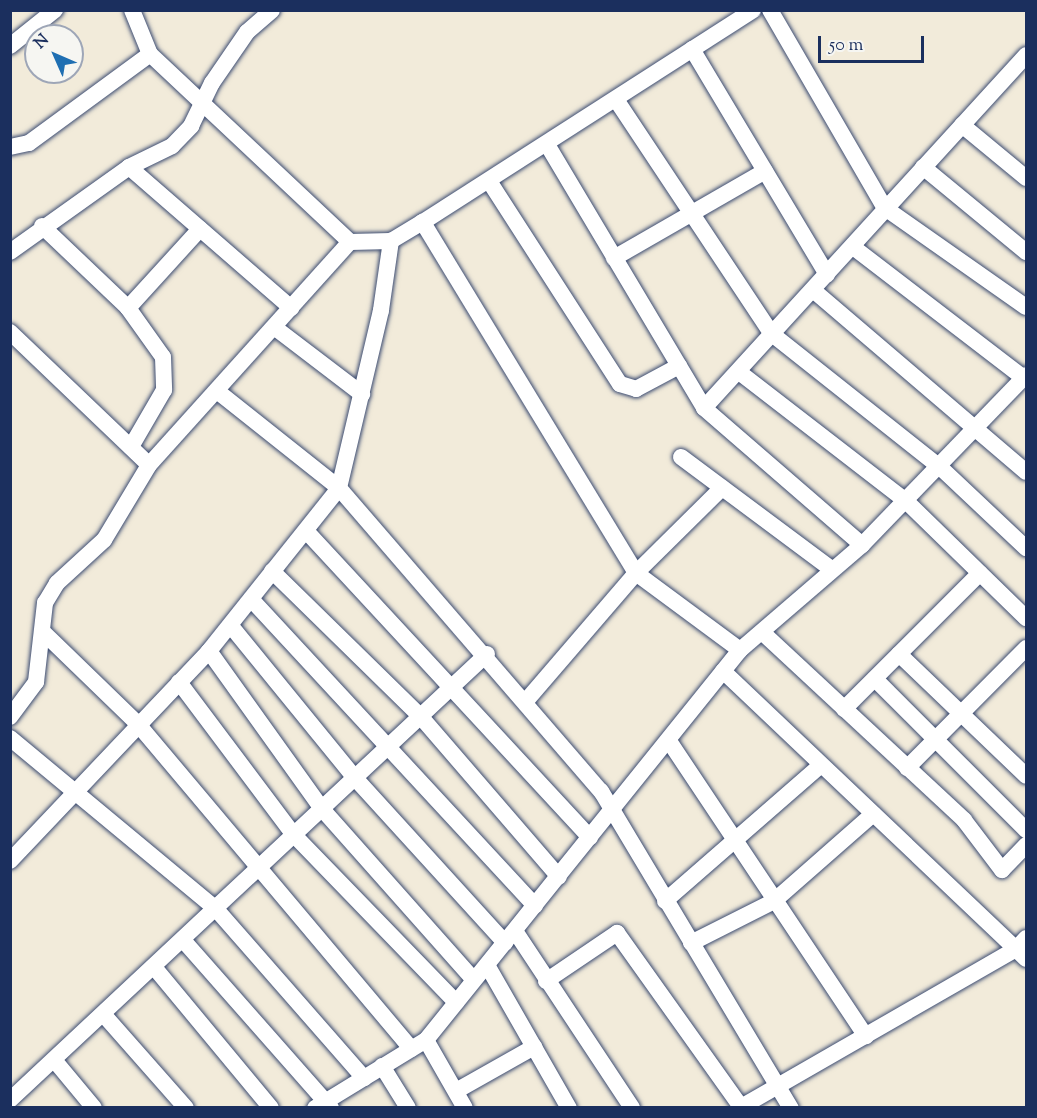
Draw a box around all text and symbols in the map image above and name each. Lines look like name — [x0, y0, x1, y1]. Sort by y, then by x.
north arrow — [24, 24, 84, 84]
scale bar — [821, 24, 928, 62]
text: N — [30, 30, 55, 55]
text: 50 m — [829, 33, 863, 59]

